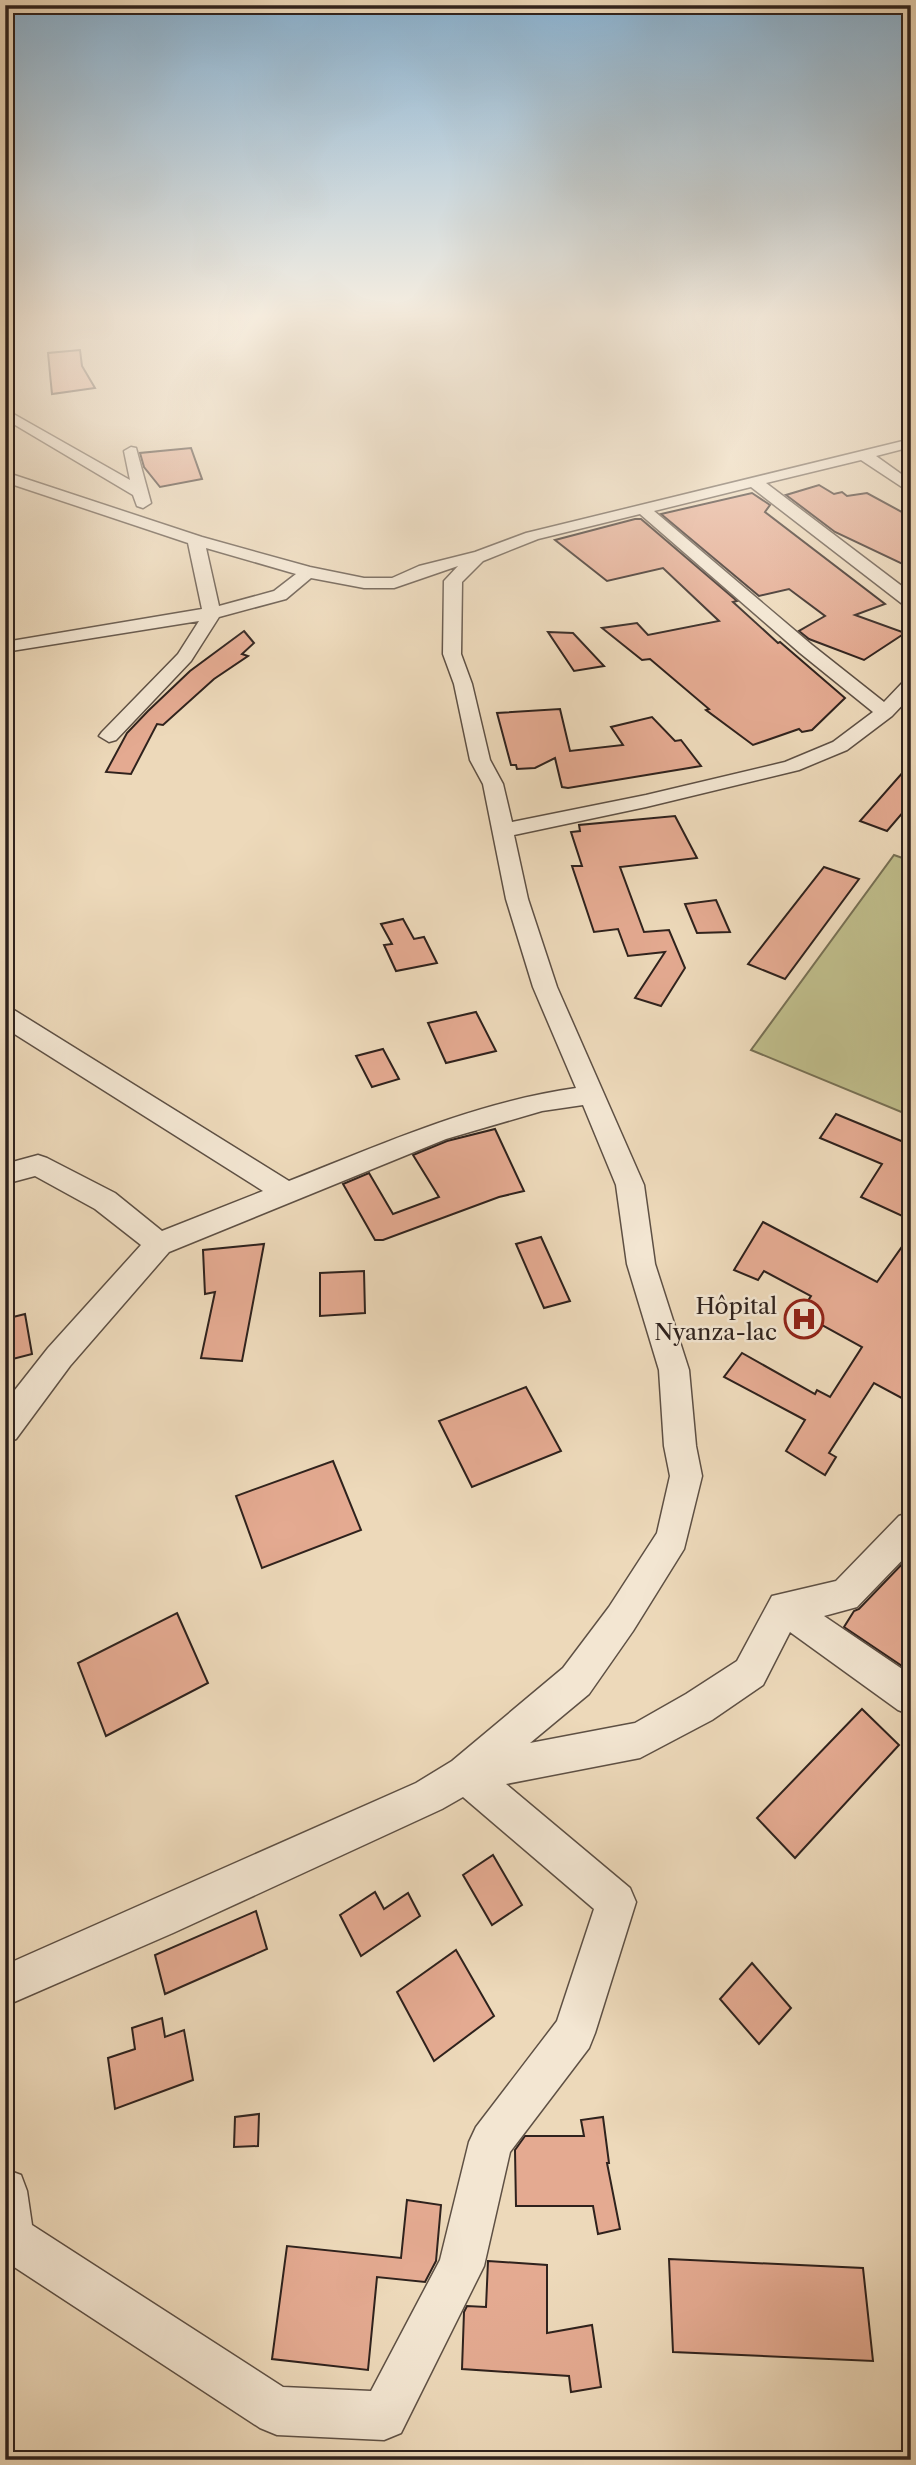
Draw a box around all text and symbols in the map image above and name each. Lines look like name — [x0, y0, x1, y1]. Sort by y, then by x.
place label: Hôpital Nyanza-lac — [654, 1292, 777, 1346]
hospital icon: Hôpital Nyanza-lac — [783, 1298, 825, 1340]

